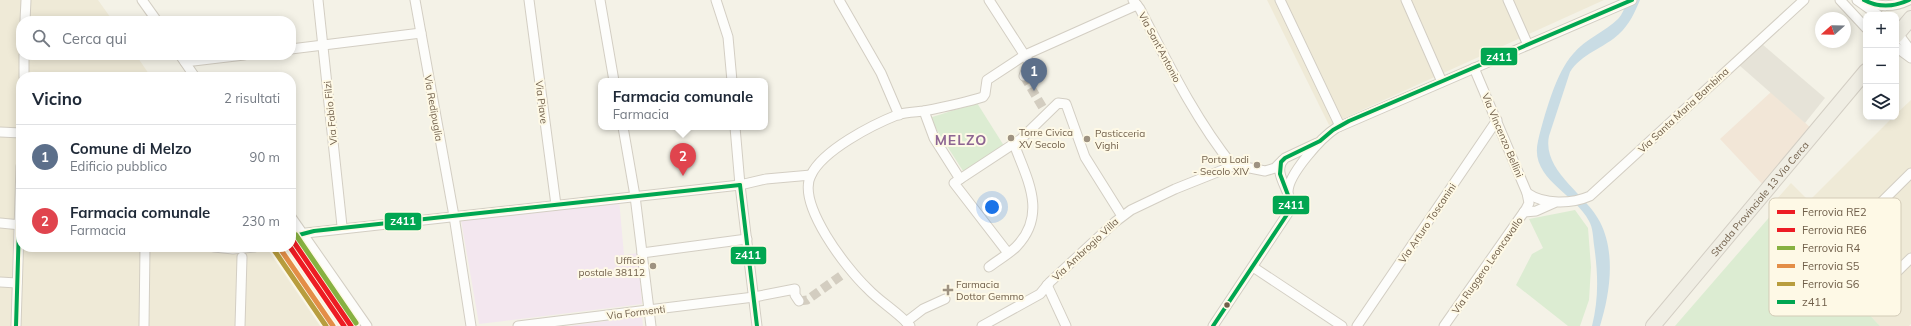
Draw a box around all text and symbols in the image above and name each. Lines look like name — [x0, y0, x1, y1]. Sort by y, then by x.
street label: Via Sant'Antonio — [1135, 10, 1184, 85]
north arrow — [1815, 12, 1851, 48]
map controls — [1863, 12, 1899, 120]
button: + — [1863, 12, 1899, 48]
search box — [16, 16, 296, 60]
icon: search — [30, 27, 52, 49]
text: Cerca qui — [62, 29, 127, 48]
line badge: z411 — [1480, 47, 1518, 66]
button: − — [1863, 48, 1899, 84]
text: z411 — [1486, 50, 1512, 64]
pin: 1 — [1021, 58, 1047, 91]
street label: Via Santa Maria Bambina — [1635, 65, 1731, 156]
street label: Via Redipuglia — [421, 74, 446, 142]
popup — [598, 78, 768, 130]
street label: Via Fabio Filzi — [321, 80, 340, 145]
street label: Via Piave — [532, 80, 551, 124]
button: layers — [1863, 84, 1899, 120]
text: Farmacia comunale — [613, 87, 753, 106]
text: Vicino — [32, 88, 82, 109]
text: 2 risultati — [224, 90, 280, 106]
street label: Via Vincenzo Bellini — [1479, 91, 1526, 179]
text: Farmacia — [613, 106, 669, 122]
place label: Torre Civica XV Secolo — [1019, 126, 1073, 151]
place label: Pasticceria Vighi — [1095, 127, 1145, 152]
district label: MELZO — [935, 131, 987, 149]
marker: Torre Civica XV Secolo — [1006, 133, 1016, 143]
marker: Pasticceria Vighi — [1082, 134, 1092, 144]
text: Comune di Melzo — [70, 139, 192, 158]
street label: Strada Provinciale 13 Via Cerca — [1708, 139, 1812, 259]
pin: 2 — [670, 143, 696, 176]
text: 1 — [41, 149, 49, 165]
text: 90 m — [250, 149, 280, 165]
place label: Porta Lodi - Secolo XIV — [1193, 153, 1249, 178]
text: Edificio pubblico — [70, 158, 167, 174]
marker: Porta Lodi - Secolo XIV — [1252, 160, 1262, 170]
street label: Via Arturo Toscanini — [1396, 181, 1459, 266]
line badge: z411 — [1272, 195, 1310, 215]
your location — [982, 197, 1002, 217]
text: z411 — [1278, 198, 1304, 212]
legend — [1769, 198, 1901, 316]
text: Farmacia comunale — [70, 203, 210, 222]
text: Ferrovia RE2 — [1802, 205, 1867, 219]
line badge: z411 — [384, 212, 422, 231]
text: 2 — [41, 213, 49, 229]
text: 230 m — [242, 213, 280, 229]
text: z411 — [390, 214, 416, 228]
street label: Via Ruggero Leoncavallo — [1449, 214, 1526, 316]
street label: Via Ambrogio Villa — [1049, 215, 1121, 284]
text: Farmacia — [70, 222, 126, 238]
text: Ferrovia RE6 — [1802, 223, 1867, 237]
text: Ferrovia R4 — [1802, 241, 1861, 255]
line badge: z411 — [730, 246, 767, 265]
text: z411 — [735, 248, 761, 262]
place label: Ufficio postale 38112 — [578, 254, 645, 279]
text: Ferrovia S5 — [1802, 259, 1860, 273]
marker: Ufficio postale 38112 — [648, 261, 658, 271]
text: Ferrovia S6 — [1802, 277, 1860, 291]
place label: Farmacia Dottor Gemmo — [956, 278, 1024, 303]
marker: Farmacia Dottor Gemmo — [943, 285, 953, 295]
text: z411 — [1802, 295, 1828, 309]
unlabelled marker — [1222, 300, 1232, 310]
street label: Via Formenti — [606, 302, 666, 323]

